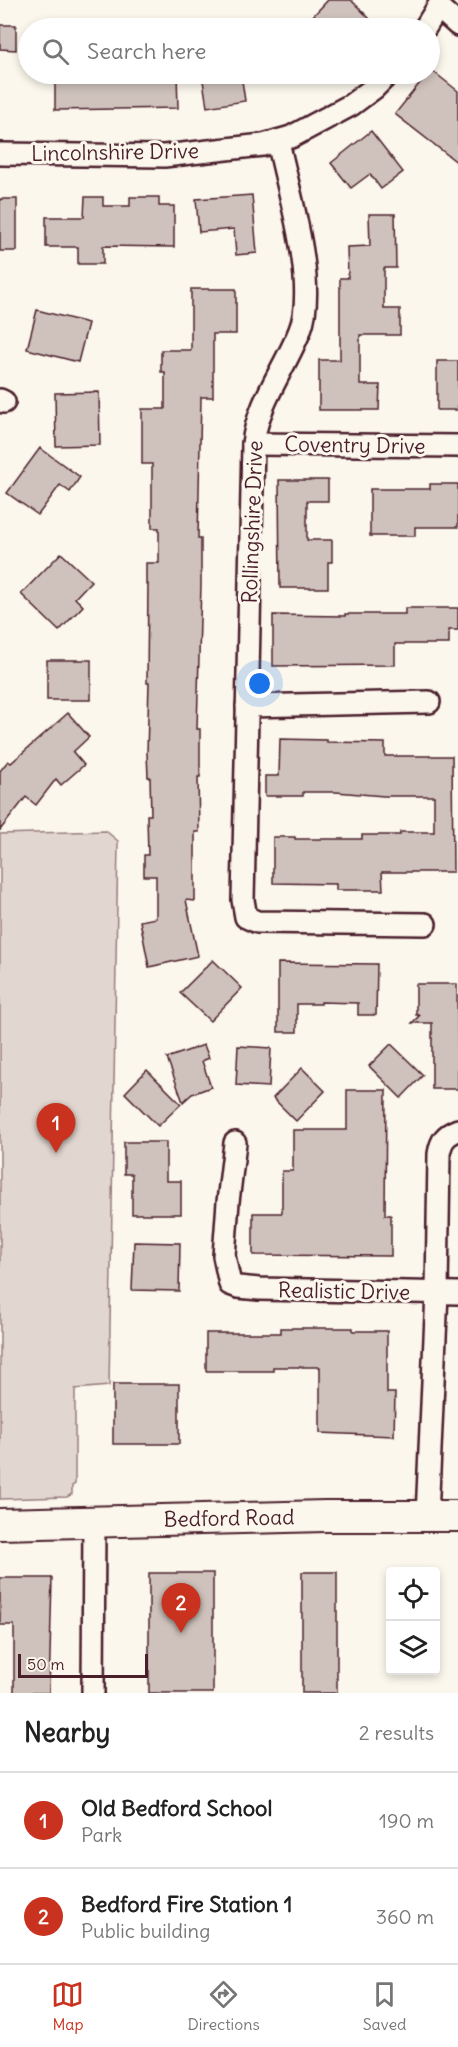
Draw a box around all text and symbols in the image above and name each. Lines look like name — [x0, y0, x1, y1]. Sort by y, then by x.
search box — [18, 18, 440, 84]
icon: search — [39, 35, 72, 68]
text: Search here — [87, 37, 206, 65]
street label: Lincolnshire Drive — [31, 137, 199, 167]
street label: Coventry Drive — [284, 430, 426, 460]
street label: Rollingshire Drive — [236, 440, 268, 604]
your location — [245, 669, 274, 698]
pin: 1 — [36, 1104, 76, 1153]
street label: Realistic Drive — [278, 1276, 410, 1306]
street label: Bedford Road — [163, 1503, 295, 1533]
map controls — [386, 1567, 440, 1675]
button: locate — [386, 1567, 440, 1621]
pin: 2 — [162, 1584, 201, 1633]
button: layers — [386, 1621, 440, 1675]
scale bar — [18, 1651, 148, 1678]
text: 50 m — [27, 1654, 65, 1674]
text: Nearby — [24, 1716, 110, 1749]
text: 2 results — [359, 1720, 434, 1745]
text: Old Bedford School — [81, 1794, 272, 1822]
text: 1 — [40, 1808, 47, 1833]
text: 190 m — [379, 1808, 434, 1833]
text: Park — [81, 1822, 122, 1847]
text: Bedford Fire Station 1 — [81, 1890, 292, 1918]
text: 2 — [38, 1904, 49, 1929]
text: 360 m — [376, 1904, 434, 1929]
text: Public building — [81, 1918, 210, 1943]
tab: Map — [51, 1978, 84, 2034]
tab: Directions — [187, 1978, 260, 2034]
tab: Saved — [363, 1978, 407, 2034]

